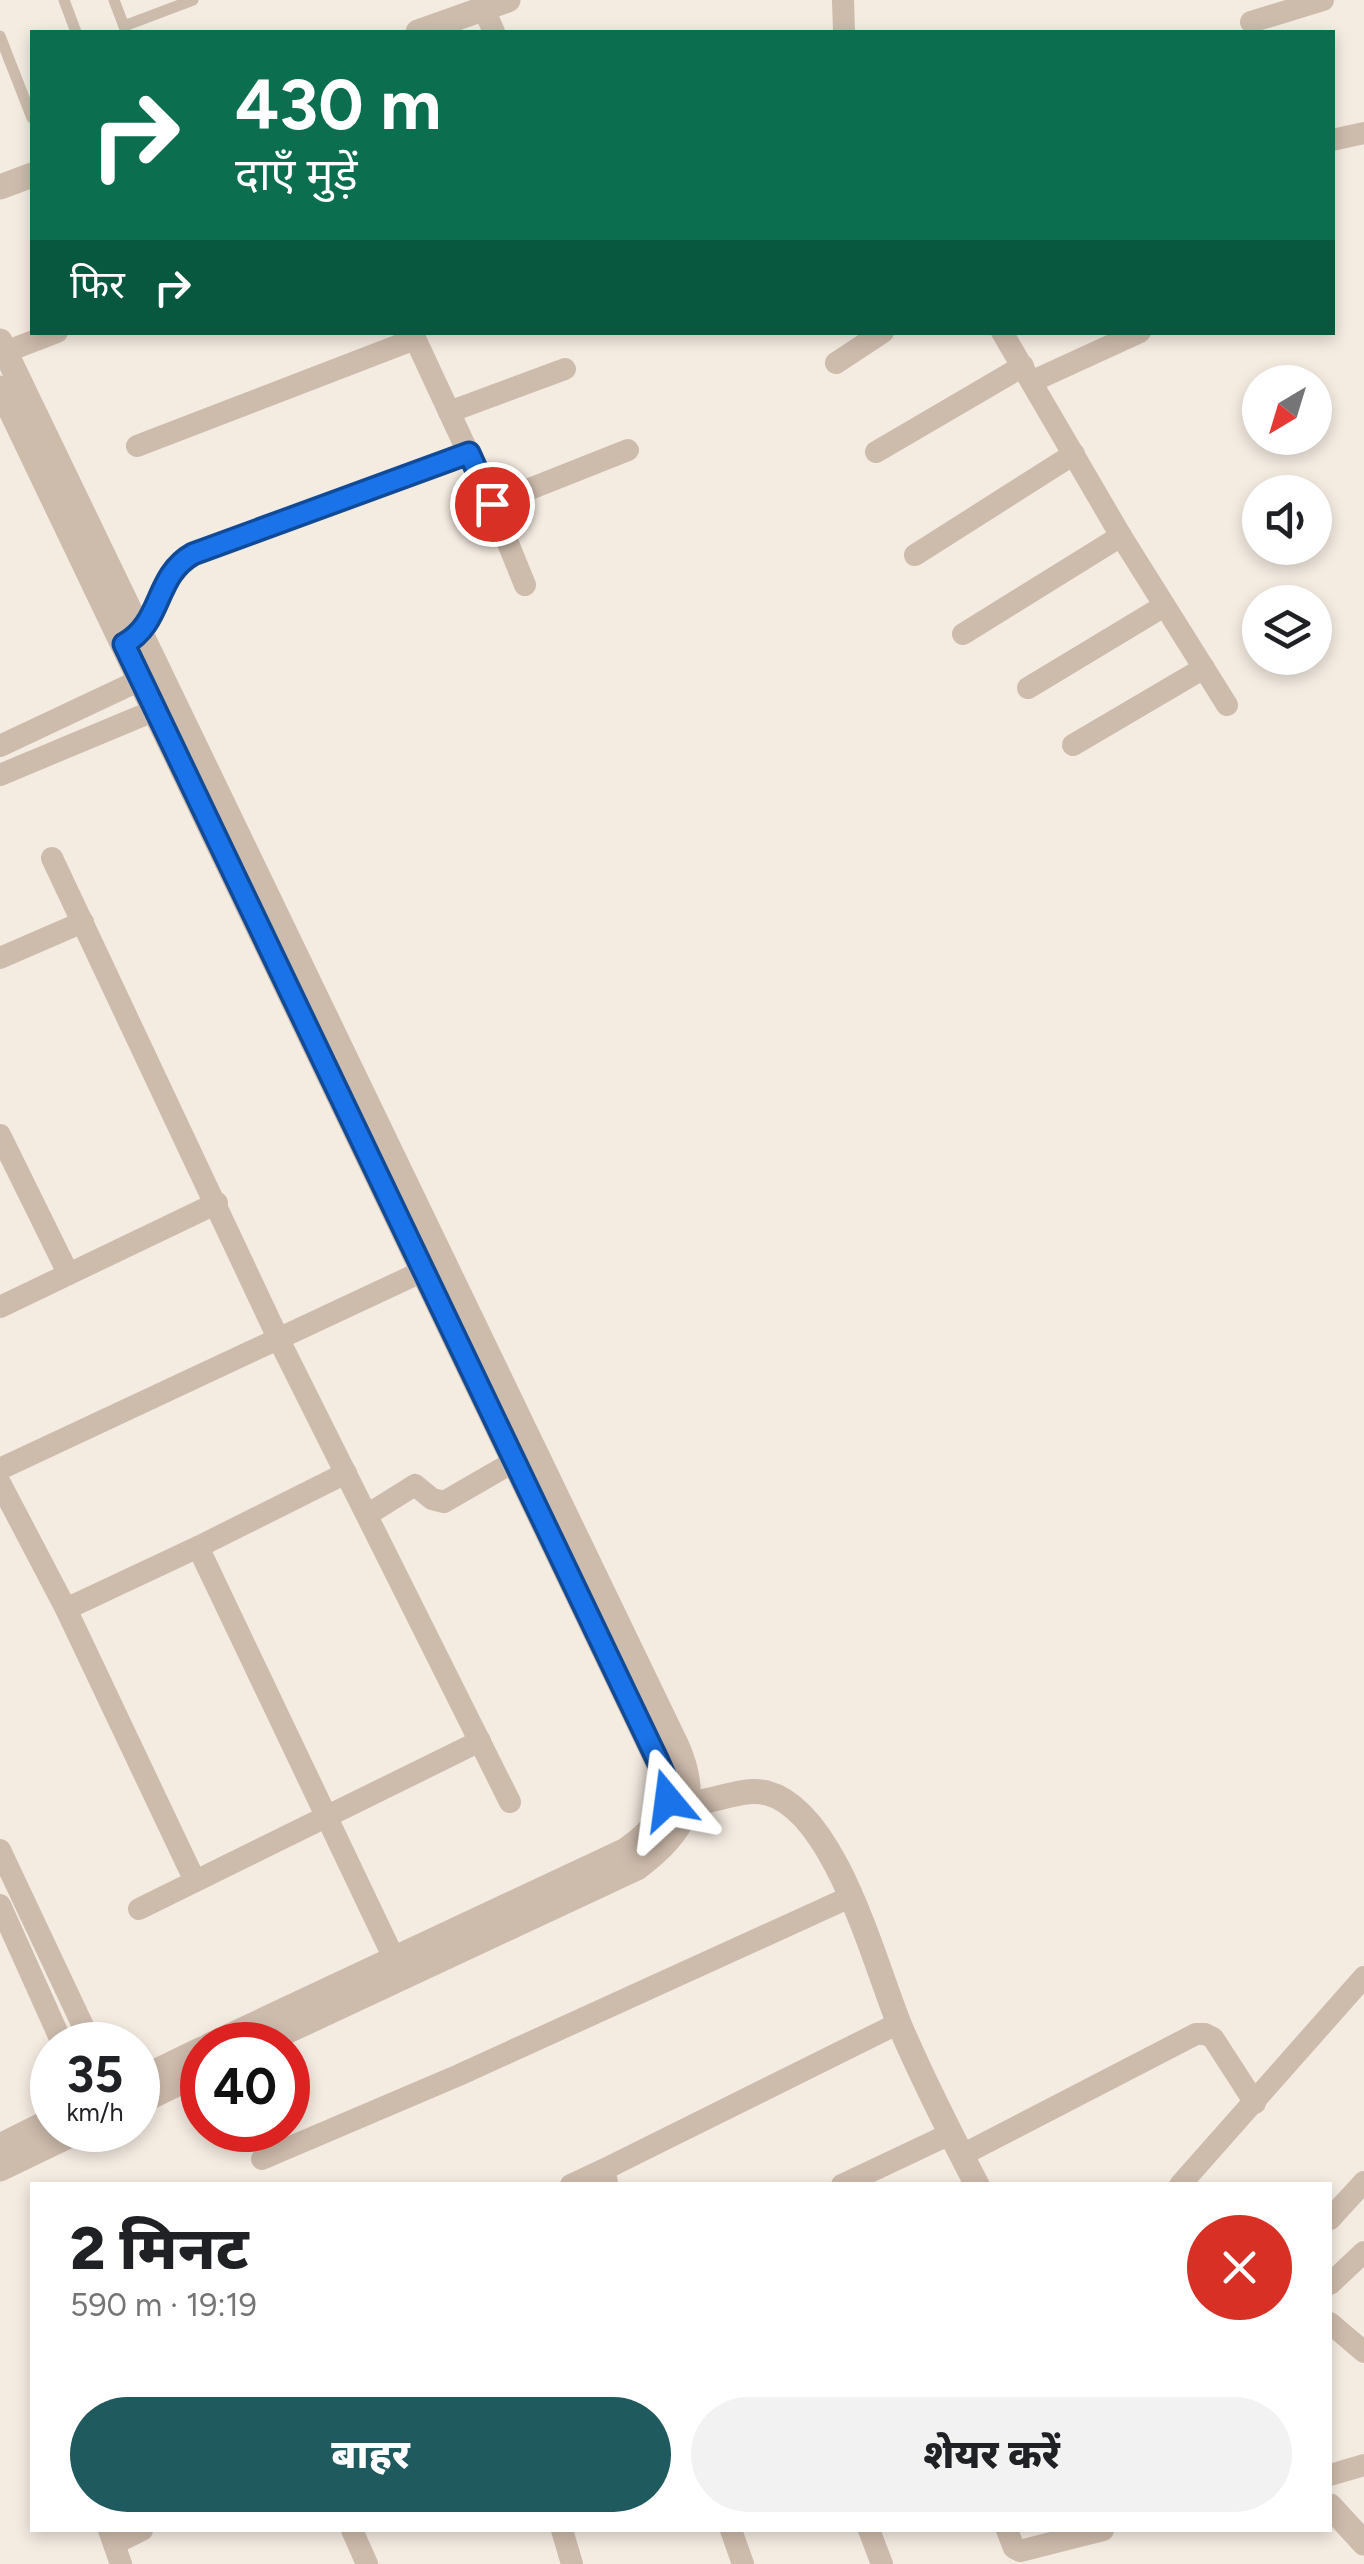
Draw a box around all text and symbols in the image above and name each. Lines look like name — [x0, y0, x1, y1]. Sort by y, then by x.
text: 430 m — [235, 62, 441, 147]
icon: right — [70, 70, 200, 200]
text: दाएँ मुड़ें — [235, 147, 358, 201]
icon: right — [145, 260, 200, 315]
text: फिर — [70, 262, 125, 308]
north arrow — [1242, 365, 1332, 455]
map controls — [1242, 365, 1332, 675]
pin — [450, 462, 535, 547]
button: sound — [1242, 475, 1332, 565]
icon: arrive — [465, 477, 520, 532]
button: layers — [1242, 585, 1332, 675]
position arrow — [616, 1748, 720, 1852]
speed limit sign: 40 — [180, 2022, 310, 2152]
text: 35 — [67, 2044, 123, 2105]
text: km/h — [66, 2097, 124, 2127]
text: 2 मिनट — [70, 2212, 249, 2284]
button: close — [1187, 2215, 1292, 2320]
text: 590 m · 19:19 — [70, 2286, 257, 2324]
button: बाहर — [70, 2397, 671, 2512]
button: शेयर करें — [691, 2397, 1292, 2512]

